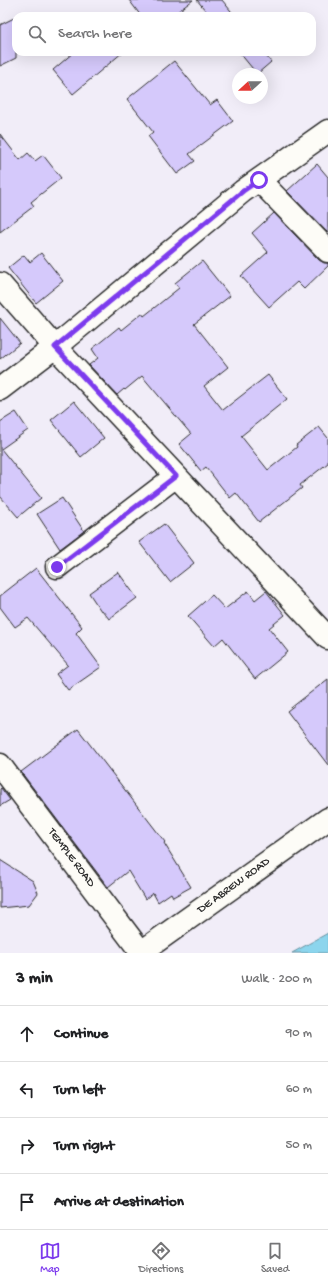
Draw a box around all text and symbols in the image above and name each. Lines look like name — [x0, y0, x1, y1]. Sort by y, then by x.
search box — [12, 12, 316, 56]
icon: search — [26, 23, 48, 45]
text: Search here — [58, 25, 132, 43]
north arrow — [232, 68, 268, 104]
route start — [250, 171, 268, 189]
route end — [48, 558, 66, 576]
street label: TEMPLE ROAD — [44, 825, 98, 890]
street label: DE ABREW ROAD — [194, 855, 273, 918]
text: 3 min — [16, 969, 53, 989]
text: Walk · 200 m — [241, 972, 312, 987]
icon: ahead — [16, 1023, 38, 1045]
text: Continue — [54, 1025, 108, 1043]
text: 90 m — [286, 1026, 312, 1041]
icon: left — [16, 1079, 38, 1101]
text: Turn left — [54, 1081, 105, 1099]
text: 60 m — [286, 1082, 312, 1097]
icon: right — [16, 1135, 38, 1157]
text: Turn right — [54, 1137, 114, 1155]
text: 50 m — [285, 1138, 312, 1153]
icon: arrive — [16, 1191, 38, 1213]
text: Arrive at destination — [54, 1193, 184, 1211]
tab: Map — [39, 1240, 61, 1276]
tab: Directions — [139, 1240, 183, 1276]
tab: Saved — [261, 1240, 289, 1276]

